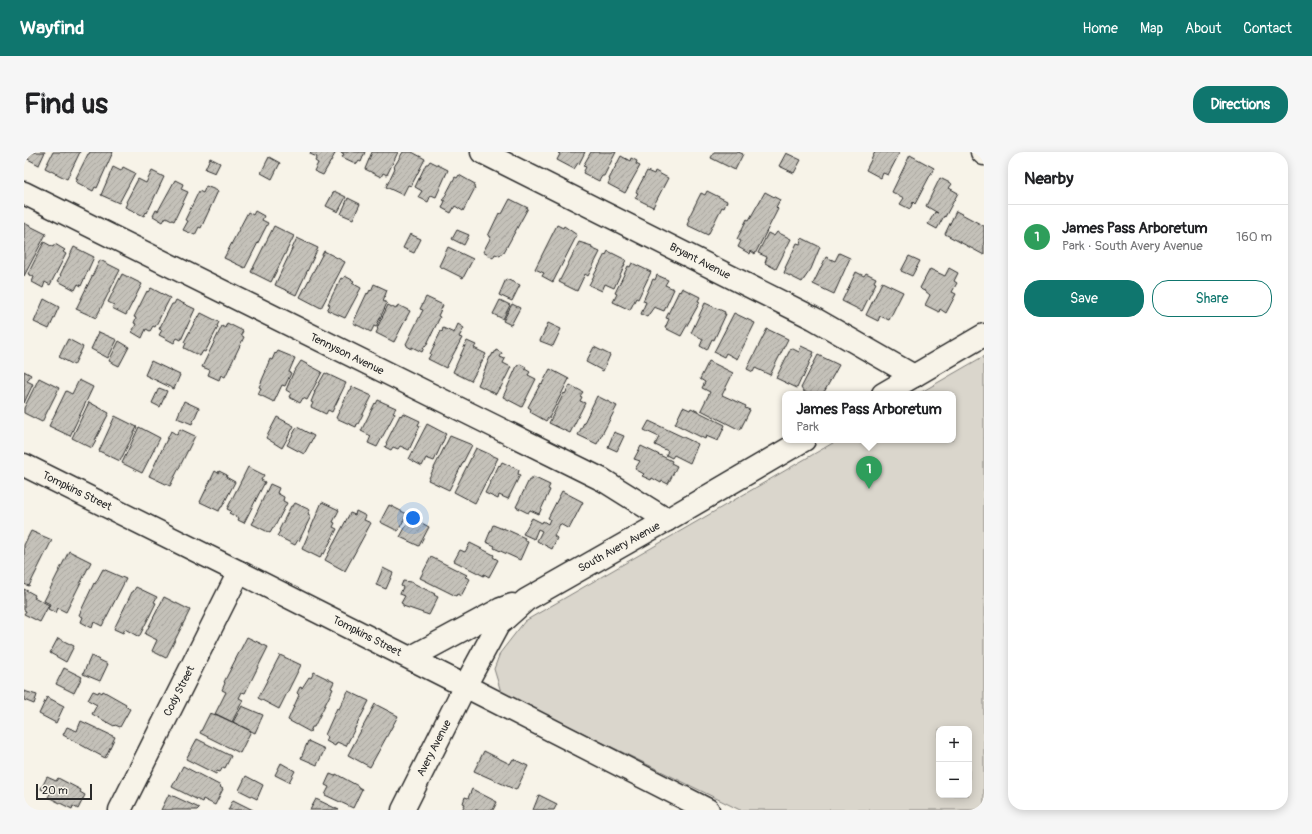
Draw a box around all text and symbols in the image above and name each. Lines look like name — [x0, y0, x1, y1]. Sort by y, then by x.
text: Wayfind — [20, 16, 84, 40]
text: Home — [1083, 20, 1118, 37]
text: Map — [1140, 20, 1163, 37]
text: About — [1185, 20, 1221, 37]
text: Contact — [1243, 20, 1292, 37]
button: Directions — [1193, 86, 1288, 123]
text: Find us — [24, 87, 108, 122]
text: Nearby — [1024, 168, 1073, 189]
text: James Pass Arboretum — [1062, 219, 1208, 238]
text: 1 — [1034, 229, 1040, 245]
text: 160 m — [1236, 229, 1272, 245]
text: Park · South Avery Avenue — [1062, 238, 1203, 254]
street label: Bryant Avenue — [667, 240, 733, 282]
button: Save — [1024, 280, 1144, 317]
button: Share — [1152, 280, 1272, 317]
street label: Tennyson Avenue — [308, 330, 387, 378]
popup — [782, 391, 956, 443]
text: James Pass Arboretum — [796, 400, 942, 419]
text: Park — [796, 419, 819, 435]
pin: 1 — [856, 456, 882, 489]
street label: Tompkins Street — [40, 469, 114, 514]
your location — [403, 508, 423, 528]
street label: South Avery Avenue — [576, 519, 663, 575]
street label: Tompkins Street — [330, 613, 404, 659]
street label: Cody Street — [161, 663, 198, 718]
street label: Avery Avenue — [414, 717, 454, 778]
map controls — [936, 726, 972, 798]
button: + — [936, 726, 972, 762]
button: − — [936, 762, 972, 798]
scale bar — [36, 782, 92, 801]
text: 20 m — [42, 784, 68, 797]

